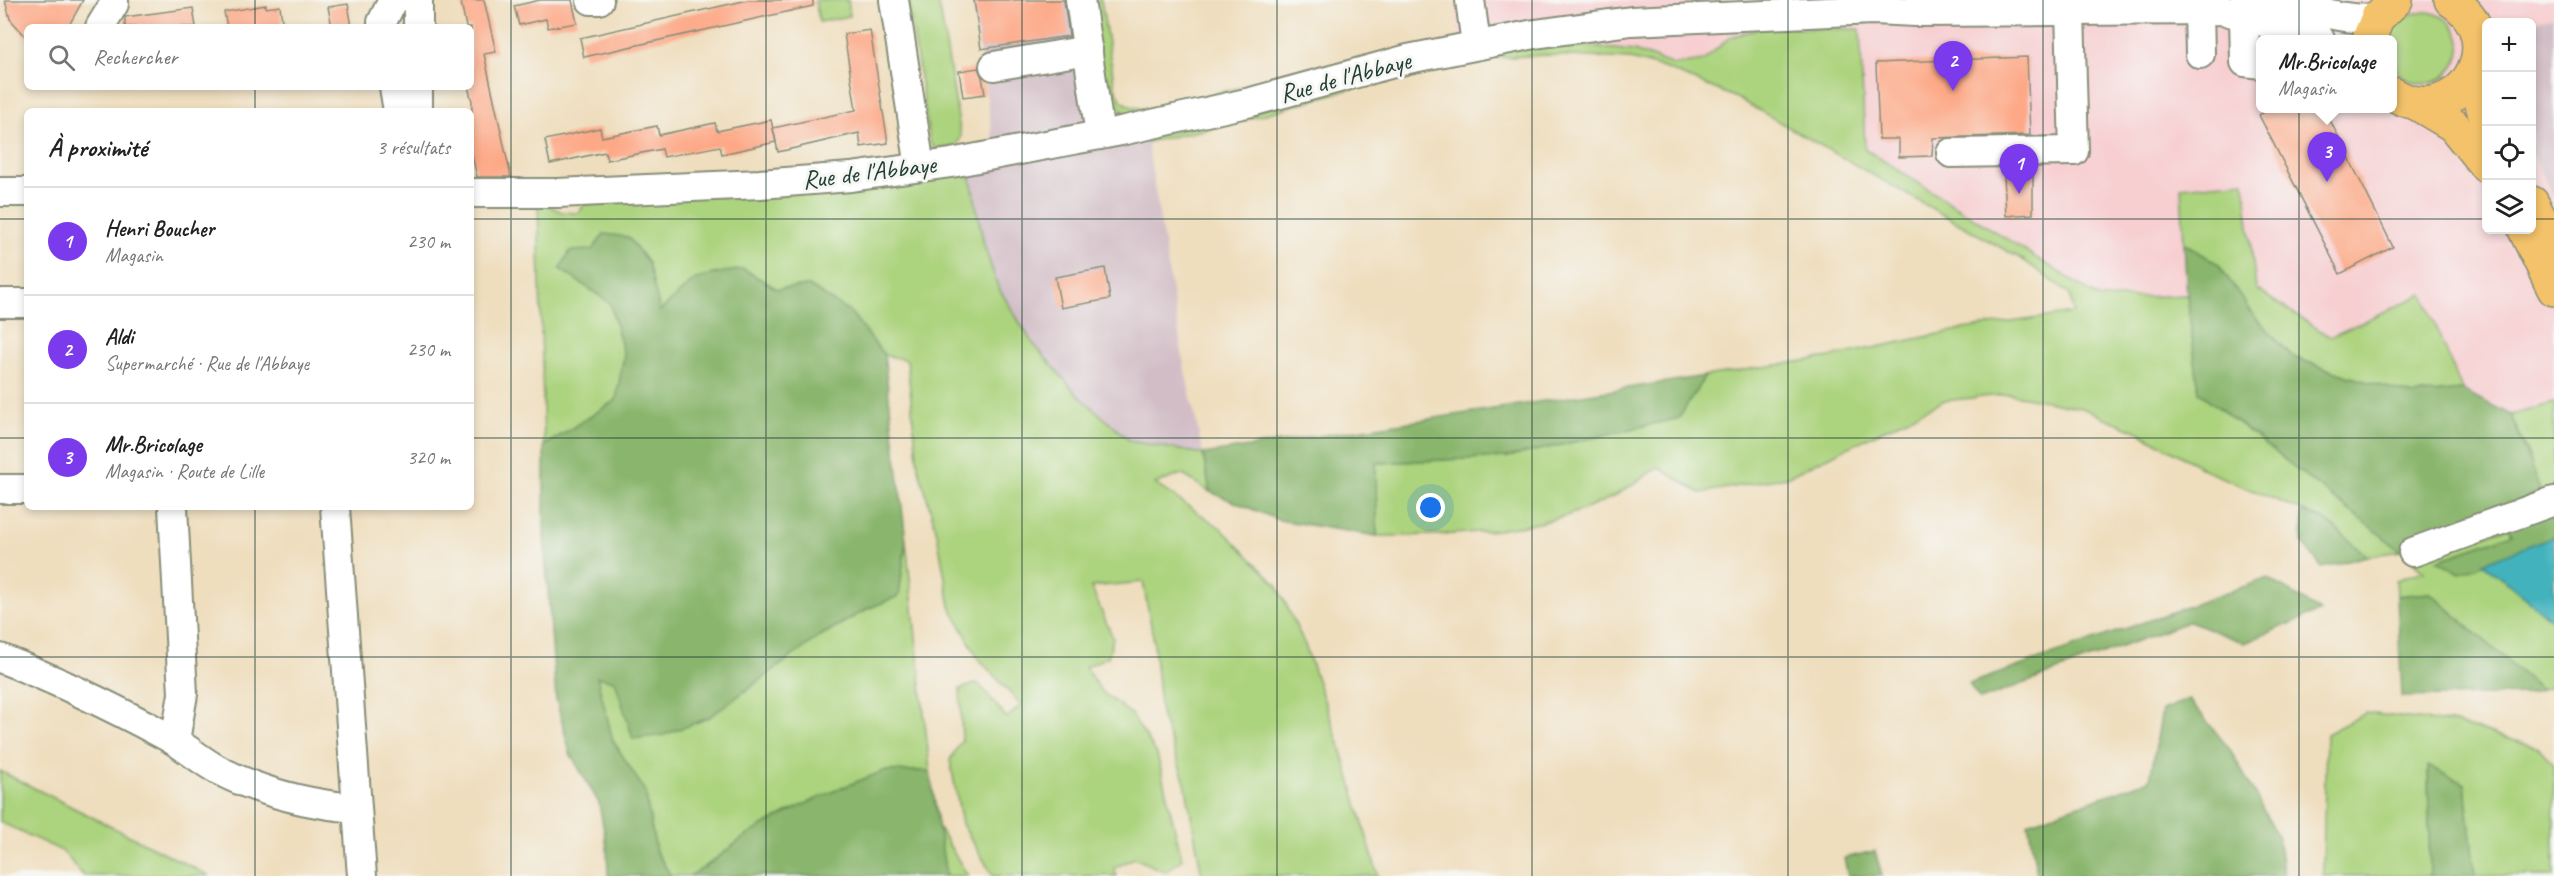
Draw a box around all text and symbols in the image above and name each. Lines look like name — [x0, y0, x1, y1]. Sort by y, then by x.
map controls — [2482, 18, 2536, 234]
button: + — [2482, 18, 2536, 72]
search box — [24, 24, 474, 90]
popup — [2256, 35, 2397, 113]
icon: search — [45, 41, 78, 74]
pin: 2 — [1934, 42, 1972, 91]
text: Rechercher — [93, 43, 177, 71]
street label: Rue de l'Abbaye — [1276, 43, 1416, 110]
text: Mr.Bricolage — [2278, 48, 2375, 76]
button: − — [2482, 72, 2536, 126]
text: Magasin — [2278, 76, 2336, 101]
button: locate — [2482, 126, 2536, 180]
text: À proximité — [48, 131, 147, 164]
pin: 3 — [2308, 132, 2346, 182]
text: 3 résultats — [377, 135, 450, 160]
pin: 1 — [2000, 144, 2038, 194]
street label: Rue de l'Abbaye — [800, 147, 939, 197]
button: layers — [2482, 180, 2536, 234]
text: Henri Boucher — [105, 215, 214, 243]
text: 1 — [63, 229, 72, 254]
text: 230 m — [407, 229, 450, 254]
text: Magasin — [105, 243, 163, 268]
text: Aldi — [105, 323, 133, 351]
text: 2 — [63, 337, 72, 362]
text: 230 m — [407, 337, 450, 362]
text: Supermarché · Rue de l'Abbaye — [105, 351, 309, 376]
text: Mr.Bricolage — [105, 431, 202, 459]
text: 3 — [63, 445, 72, 470]
text: 320 m — [407, 445, 450, 470]
text: Magasin · Route de Lille — [105, 459, 264, 484]
your location — [1416, 493, 1445, 522]

